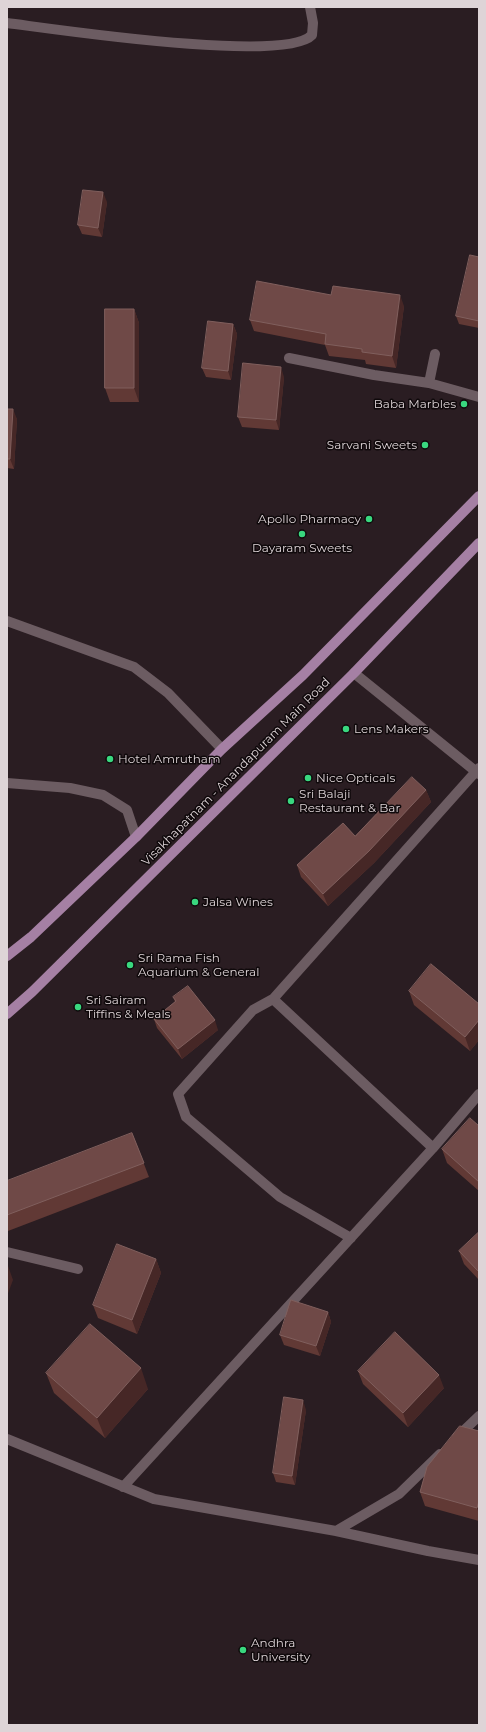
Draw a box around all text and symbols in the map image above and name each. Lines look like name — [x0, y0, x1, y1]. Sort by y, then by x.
place label: Baba Marbles — [374, 397, 456, 411]
marker: Baba Marbles — [459, 399, 469, 409]
place label: Sarvani Sweets — [327, 438, 417, 452]
marker: Sarvani Sweets — [420, 440, 430, 450]
place label: Apollo Pharmacy — [258, 512, 361, 526]
marker: Apollo Pharmacy — [364, 514, 374, 524]
marker: Dayaram Sweets — [297, 529, 307, 539]
place label: Dayaram Sweets — [252, 541, 352, 555]
street label: Visakhapatnam - Anandapuram Main Road — [139, 675, 333, 869]
place label: Lens Makers — [354, 722, 429, 736]
marker: Lens Makers — [341, 724, 351, 734]
place label: Hotel Amrutham — [118, 752, 221, 766]
marker: Hotel Amrutham — [105, 754, 115, 764]
place label: Nice Opticals — [316, 771, 395, 785]
marker: Nice Opticals — [303, 773, 313, 783]
place label: Sri Balaji Restaurant & Bar — [299, 787, 400, 815]
marker: Sri Balaji Restaurant & Bar — [286, 796, 296, 806]
place label: Jalsa Wines — [203, 895, 273, 909]
marker: Jalsa Wines — [190, 897, 200, 907]
place label: Sri Rama Fish Aquarium & General — [138, 951, 259, 979]
marker: Sri Rama Fish Aquarium & General — [125, 960, 135, 970]
place label: Sri Sairam Tiffins & Meals — [86, 993, 170, 1021]
marker: Sri Sairam Tiffins & Meals — [73, 1002, 83, 1012]
place label: Andhra University — [251, 1636, 310, 1664]
marker: Andhra University — [238, 1645, 248, 1655]

